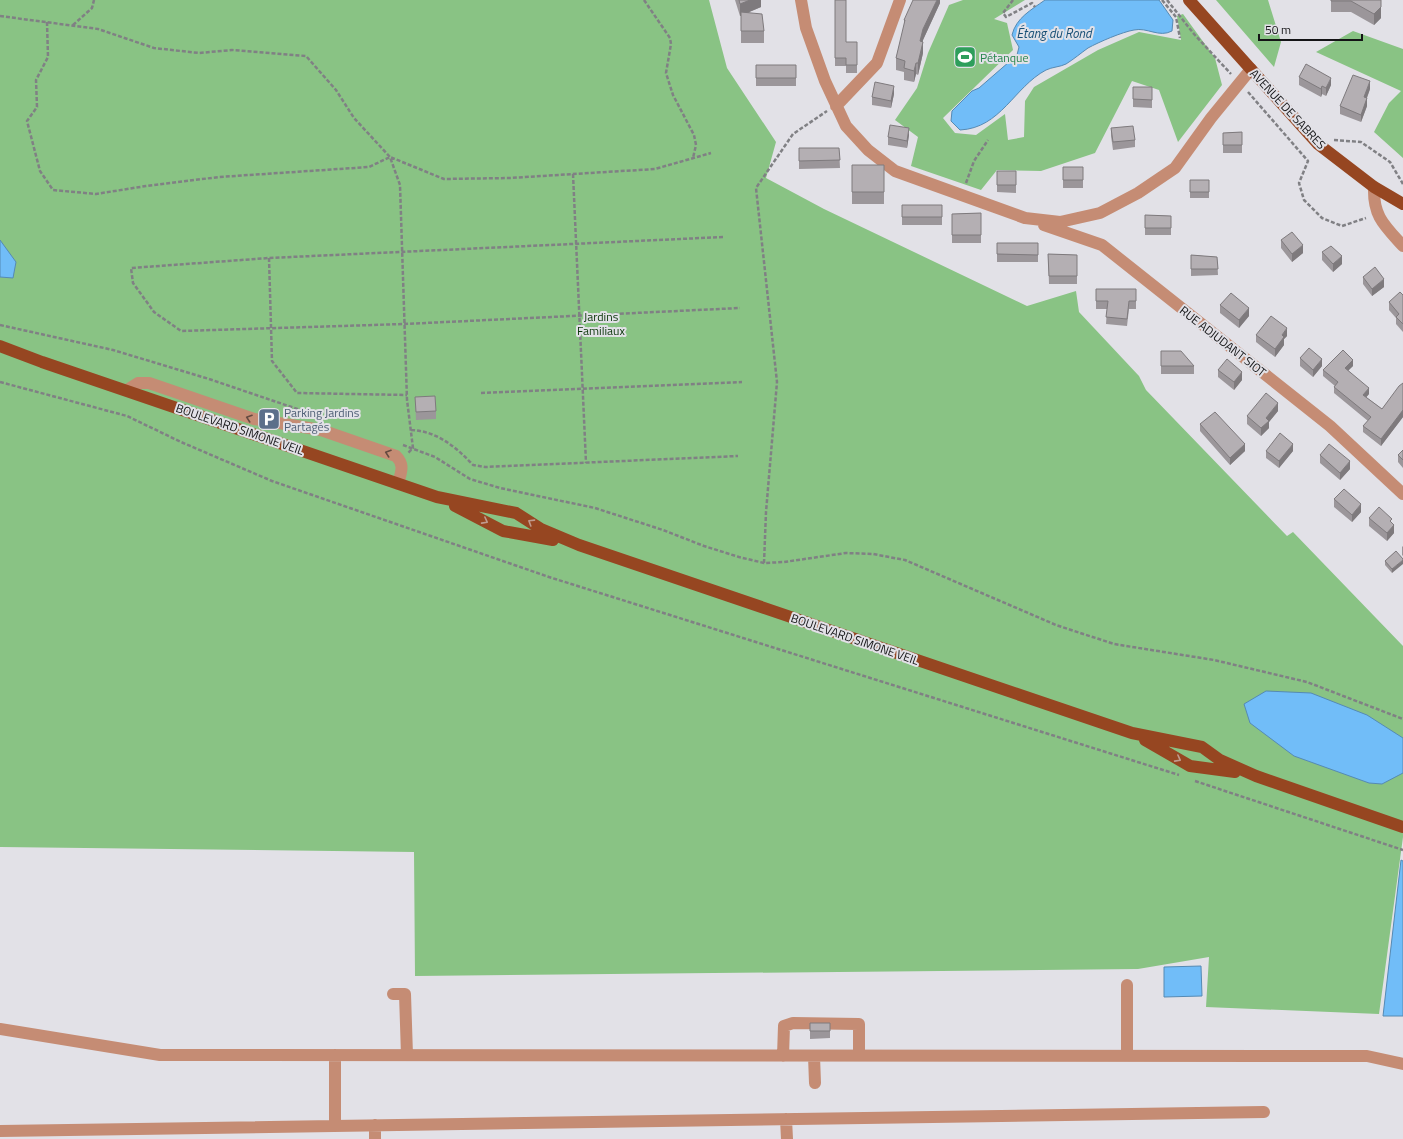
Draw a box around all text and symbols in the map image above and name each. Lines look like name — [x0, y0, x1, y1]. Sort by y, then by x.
scale bar — [1259, 16, 1362, 42]
text: 50 m — [1265, 20, 1291, 39]
water label: Étang du Rond — [1016, 23, 1093, 43]
sports icon: Pétanque — [952, 44, 978, 70]
place label: Pétanque — [980, 48, 1029, 67]
street label: AVENUE DE SABRES — [1246, 64, 1330, 154]
street label: RUE ADJUDANT SIOT — [1176, 301, 1271, 381]
park label: Jardins Familiaux — [577, 307, 625, 340]
street label: BOULEVARD SIMONE VEIL — [173, 398, 307, 460]
place label: Parking Jardins Partagés — [284, 403, 360, 436]
parking icon: Parking Jardins Partagés — [256, 406, 282, 432]
one-way arrow — [246, 414, 253, 422]
one-way arrow — [385, 449, 392, 458]
one-way arrow — [481, 516, 488, 524]
one-way arrow — [528, 520, 535, 527]
street label: BOULEVARD SIMONE VEIL — [788, 608, 922, 670]
one-way arrow — [1173, 754, 1181, 762]

